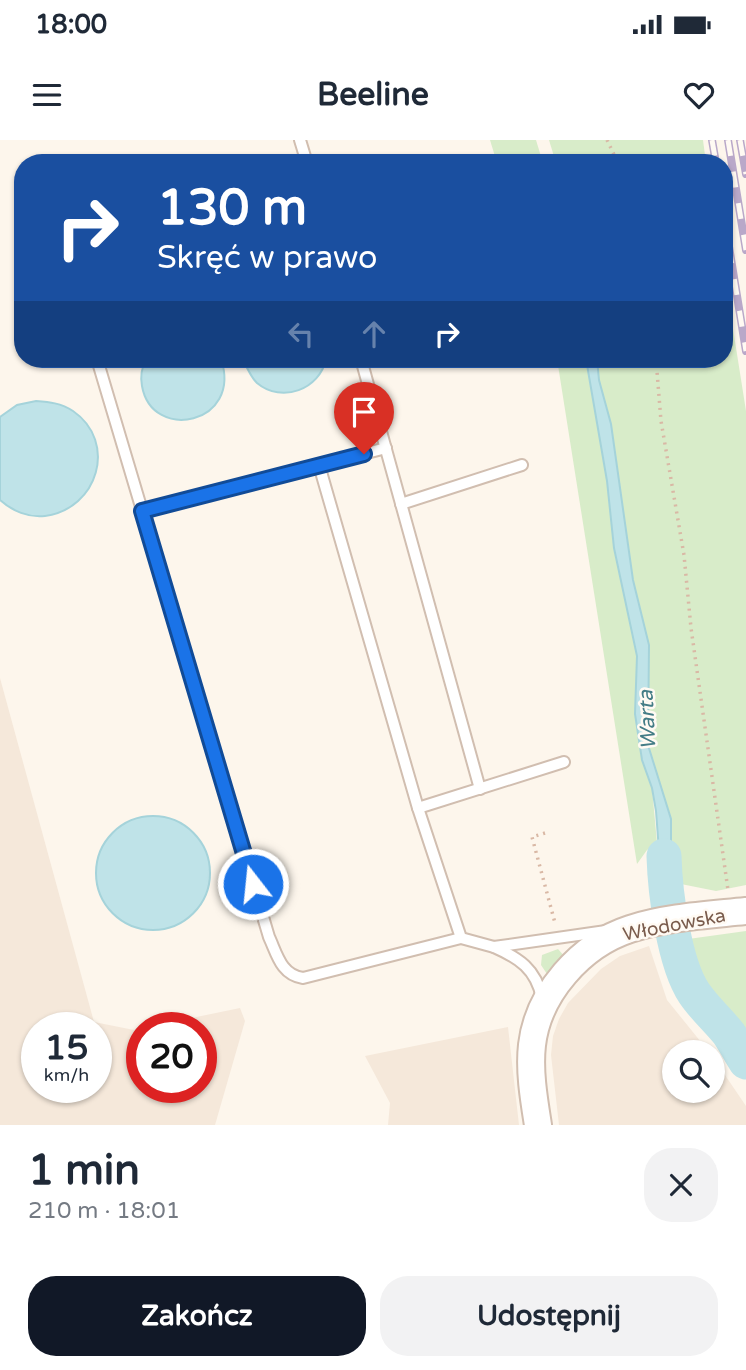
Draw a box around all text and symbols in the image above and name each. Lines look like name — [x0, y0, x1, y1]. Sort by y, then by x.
text: 18:00 — [35, 9, 107, 40]
icon: menu — [28, 76, 66, 114]
text: Beeline — [317, 76, 429, 114]
icon: heart — [680, 76, 718, 114]
text: 130 m — [157, 179, 307, 238]
icon: right — [42, 182, 133, 273]
text: Skręć w prawo — [157, 239, 378, 277]
icon: left — [282, 315, 320, 353]
icon: ahead — [355, 315, 393, 353]
icon: right — [428, 315, 466, 353]
pin — [334, 382, 394, 454]
icon: arrive — [345, 393, 383, 431]
water label: Warta — [633, 688, 662, 751]
position arrow — [216, 847, 290, 921]
street label: Włodowska — [621, 904, 727, 946]
speed limit sign: 20 — [126, 1012, 217, 1103]
text: 15 — [45, 1027, 88, 1069]
map controls — [662, 1040, 725, 1103]
button: search — [662, 1040, 725, 1103]
text: km/h — [44, 1064, 89, 1086]
text: 1 min — [28, 1145, 140, 1196]
button: close — [644, 1148, 718, 1222]
text: 210 m · 18:01 — [28, 1197, 180, 1225]
button: Zakończ — [28, 1276, 366, 1356]
button: Udostępnij — [380, 1276, 718, 1356]

